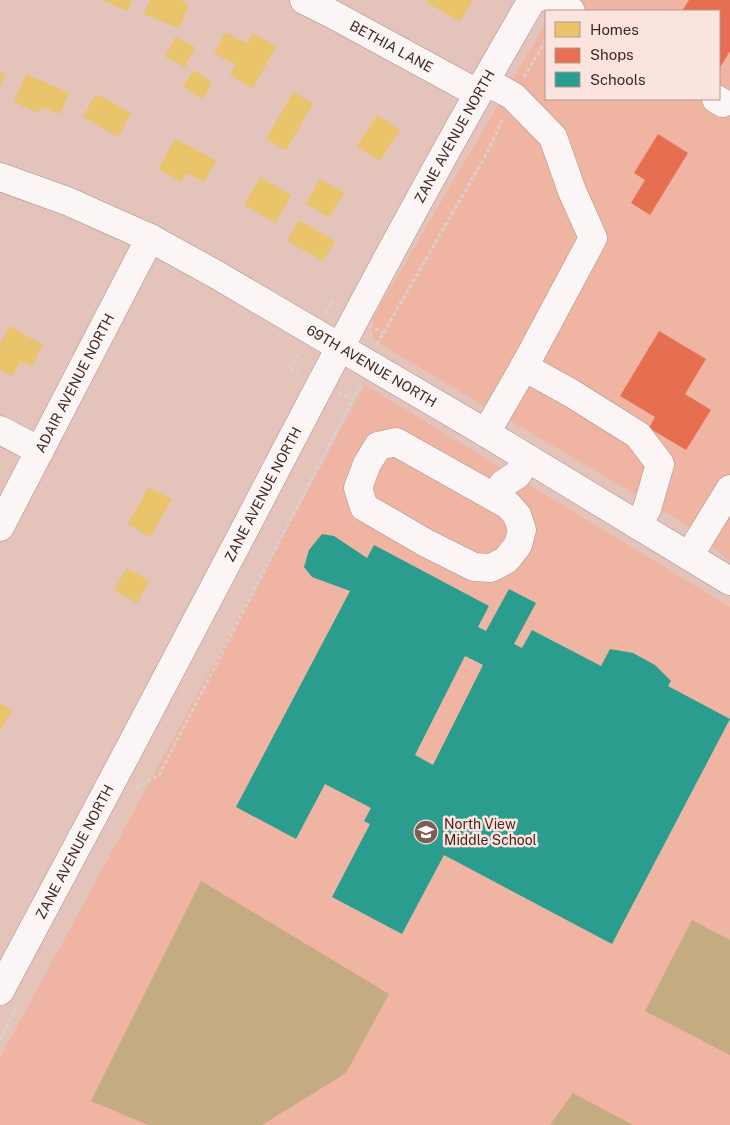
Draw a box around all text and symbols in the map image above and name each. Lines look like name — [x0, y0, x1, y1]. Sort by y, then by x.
legend — [545, 10, 720, 100]
street label: BETHIA LANE — [347, 17, 436, 75]
text: Homes — [590, 21, 639, 38]
text: Shops — [590, 46, 634, 63]
street label: ZANE AVENUE NORTH — [411, 67, 498, 206]
text: Schools — [590, 71, 646, 88]
street label: ADAIR AVENUE NORTH — [32, 311, 117, 455]
street label: 69TH AVENUE NORTH — [304, 321, 440, 410]
street label: ZANE AVENUE NORTH — [221, 424, 305, 564]
street label: ZANE AVENUE NORTH — [32, 782, 117, 922]
place label: North View Middle School — [444, 816, 537, 848]
school or university icon: North View Middle School — [413, 819, 439, 845]

